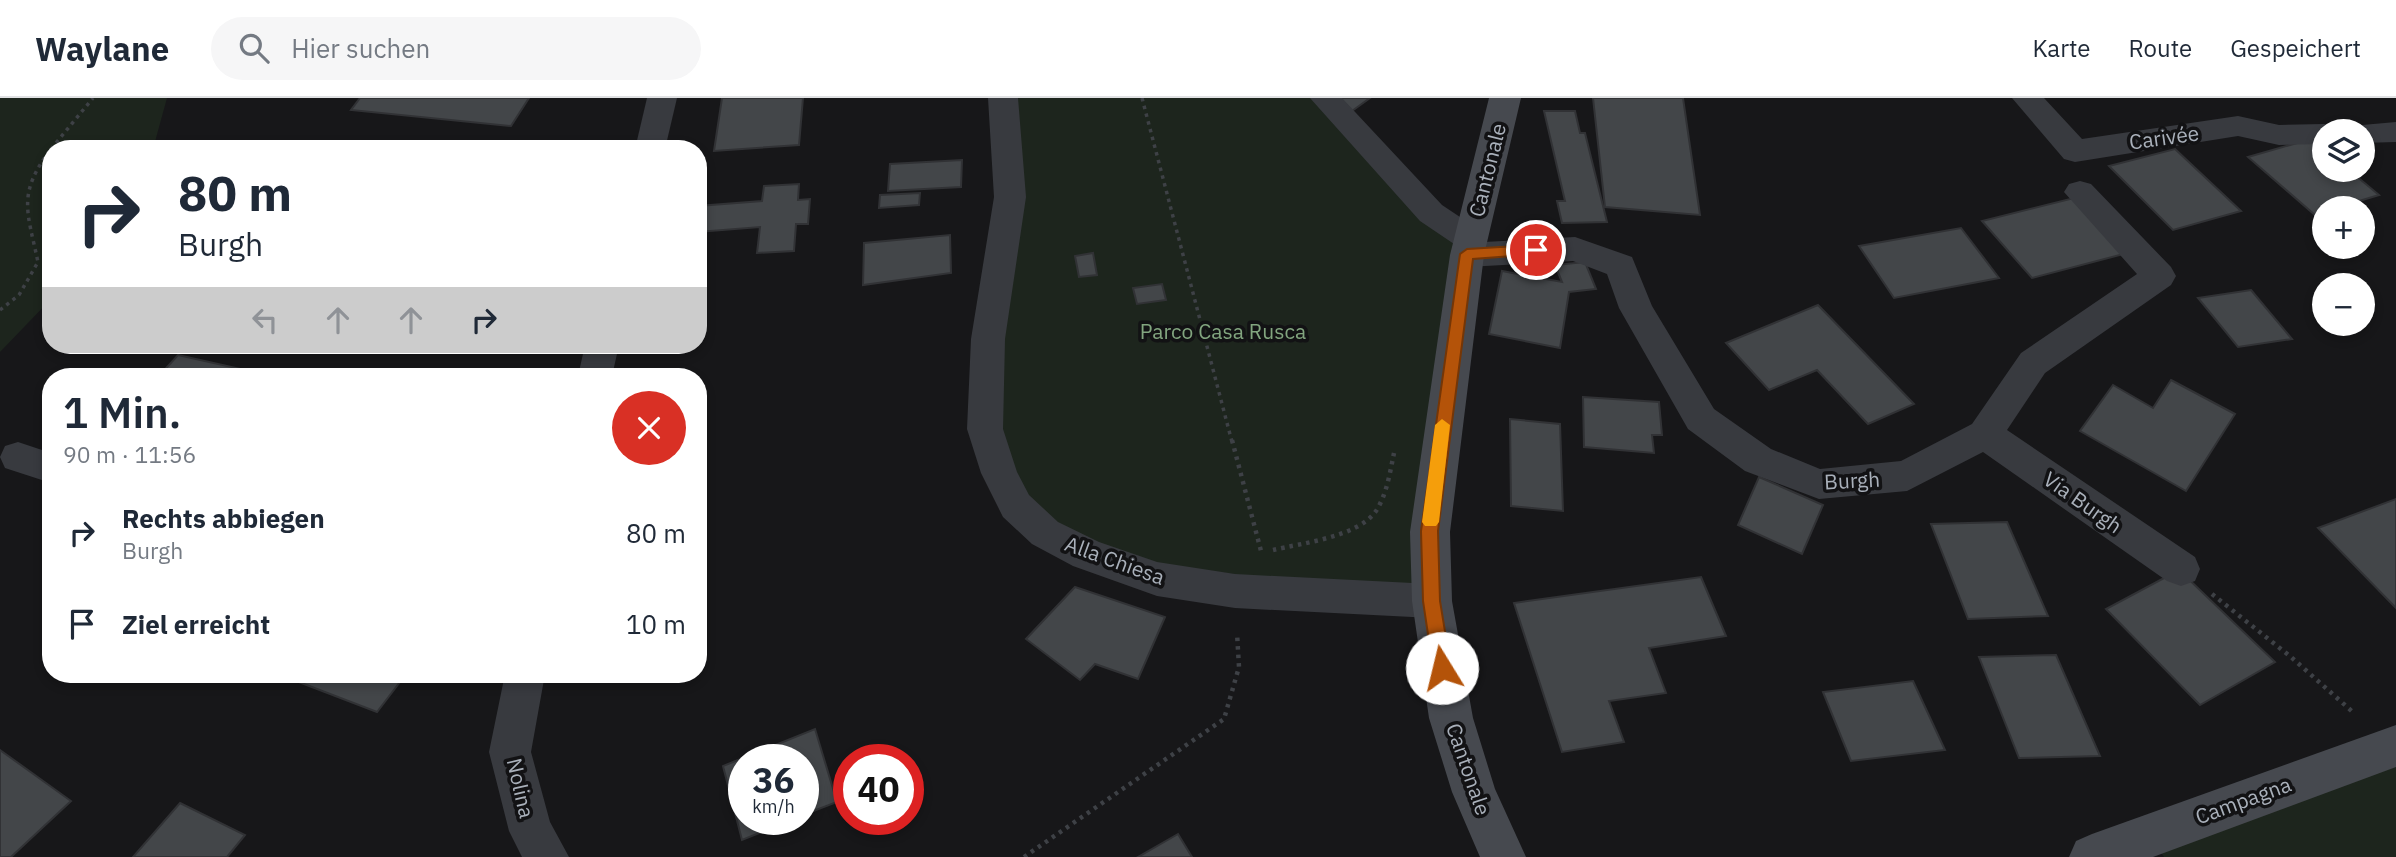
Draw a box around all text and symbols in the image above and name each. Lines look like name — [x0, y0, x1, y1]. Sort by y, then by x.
search box — [211, 17, 701, 80]
text: Waylane — [35, 27, 169, 70]
icon: search — [235, 29, 273, 67]
text: Hier suchen — [291, 31, 430, 65]
text: Karte — [2032, 32, 2091, 64]
text: Route — [2129, 32, 2192, 64]
text: Gespeichert — [2230, 32, 2361, 64]
street label: Carivée — [2127, 118, 2201, 156]
map controls — [2312, 119, 2375, 336]
button: layers — [2312, 119, 2375, 182]
street label: Cantonale — [1462, 120, 1512, 220]
text: 80 m — [178, 161, 292, 224]
icon: right — [63, 168, 154, 259]
button: + — [2312, 196, 2375, 259]
pin — [1506, 220, 1566, 280]
text: Burgh — [178, 223, 263, 265]
icon: arrive — [1517, 231, 1555, 269]
button: − — [2312, 273, 2375, 336]
icon: left — [246, 301, 284, 339]
icon: ahead — [319, 301, 357, 339]
icon: ahead — [392, 301, 430, 339]
icon: right — [465, 301, 503, 339]
park label: Parco Casa Rusca — [1140, 317, 1306, 345]
text: 1 Min. — [63, 385, 181, 440]
button: close — [612, 391, 686, 465]
text: 90 m · 11:56 — [63, 439, 196, 469]
street label: Burgh — [1823, 465, 1881, 495]
street label: Via Burgh — [2038, 465, 2128, 539]
text: Rechts abbiegen — [122, 501, 325, 535]
icon: right — [63, 514, 101, 552]
text: 80 m — [626, 516, 686, 550]
street label: Alla Chiesa — [1061, 529, 1169, 591]
text: Burgh — [122, 535, 183, 565]
icon: arrive — [63, 605, 101, 643]
text: Ziel erreicht — [122, 607, 270, 641]
text: 10 m — [626, 607, 686, 641]
position arrow — [1405, 631, 1479, 705]
street label: Cantonale — [1440, 719, 1498, 819]
speed limit sign: 40 — [833, 744, 924, 835]
street label: Nolina — [501, 755, 541, 821]
text: 36 — [752, 757, 795, 803]
street label: Campagna — [2191, 770, 2295, 830]
text: km/h — [752, 795, 795, 818]

